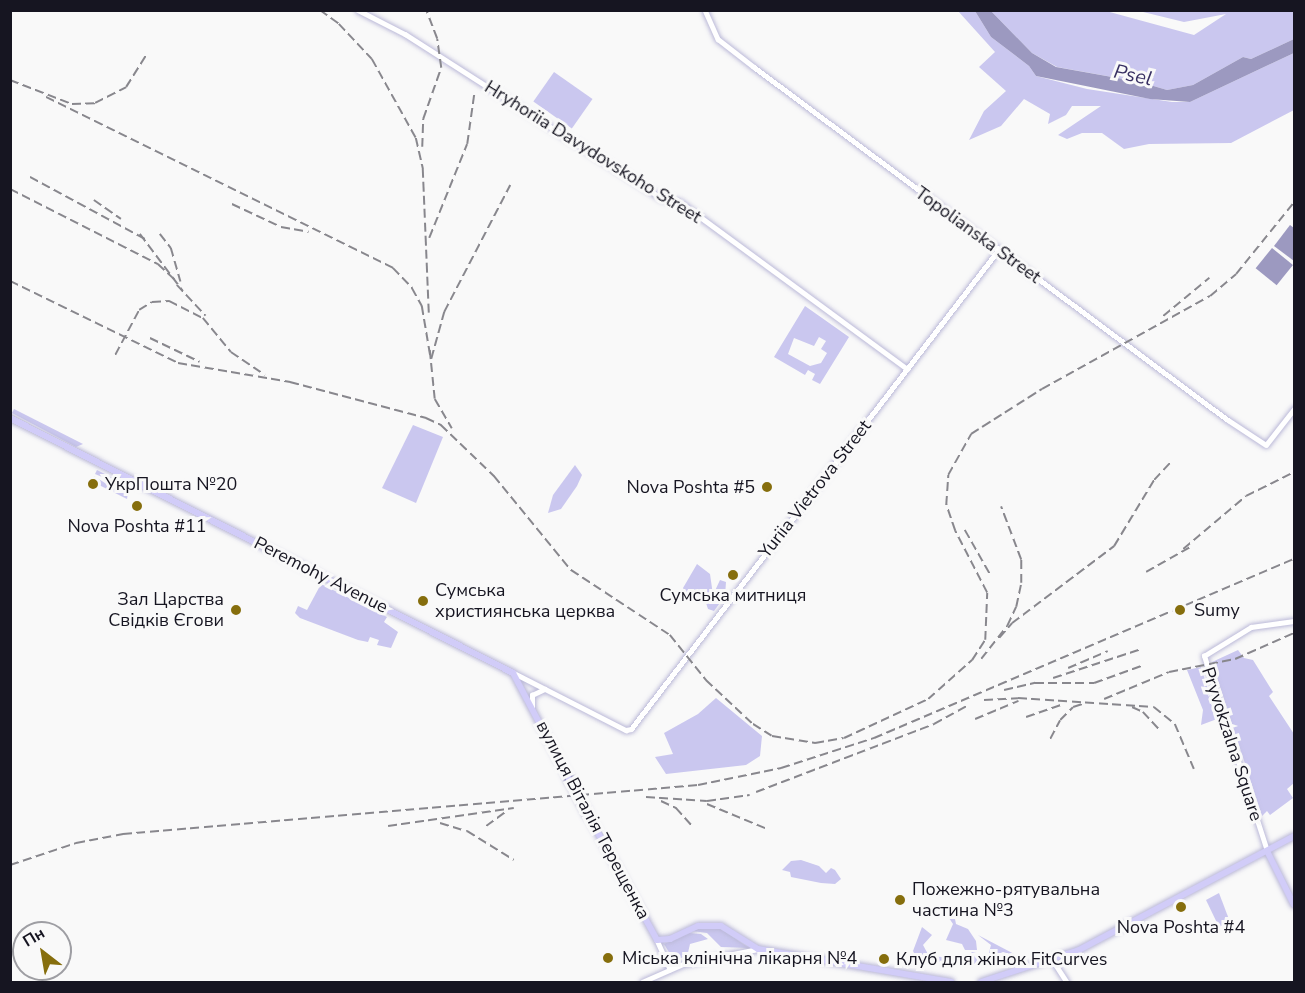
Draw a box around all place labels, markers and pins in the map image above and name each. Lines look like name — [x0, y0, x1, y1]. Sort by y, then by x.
place label: УкрПошта №20 — [105, 473, 237, 495]
place label: Nova Poshta #5 — [627, 476, 755, 498]
marker: УкрПошта №20 — [86, 477, 100, 491]
marker: Nova Poshta #5 — [760, 480, 774, 494]
marker: Nova Poshta #11 — [130, 499, 144, 513]
place label: Nova Poshta #11 — [67, 515, 207, 537]
marker: Сумська митниця — [726, 568, 740, 582]
place label: Сумська християнська церква — [435, 580, 615, 622]
place label: Сумська митниця — [660, 584, 806, 606]
place label: Зал Царства Свідків Єгови — [108, 589, 224, 632]
marker: Сумська християнська церква — [416, 594, 430, 608]
place label: Sumy — [1194, 599, 1240, 621]
marker: Sumy — [1171, 601, 1189, 619]
marker: Зал Царства Свідків Єгови — [229, 603, 243, 617]
place label: Пожежно-рятувальна частина №3 — [912, 879, 1100, 922]
marker: Пожежно-рятувальна частина №3 — [893, 893, 907, 907]
marker: Nova Poshta #4 — [1174, 900, 1188, 914]
place label: Nova Poshta #4 — [1117, 916, 1245, 938]
place label: Міська клінічна лікарня №4 — [622, 947, 857, 969]
place label: Клуб для жінок FitCurves — [896, 948, 1107, 970]
marker: Міська клінічна лікарня №4 — [599, 949, 617, 967]
marker: Клуб для жінок FitCurves — [877, 952, 891, 966]

